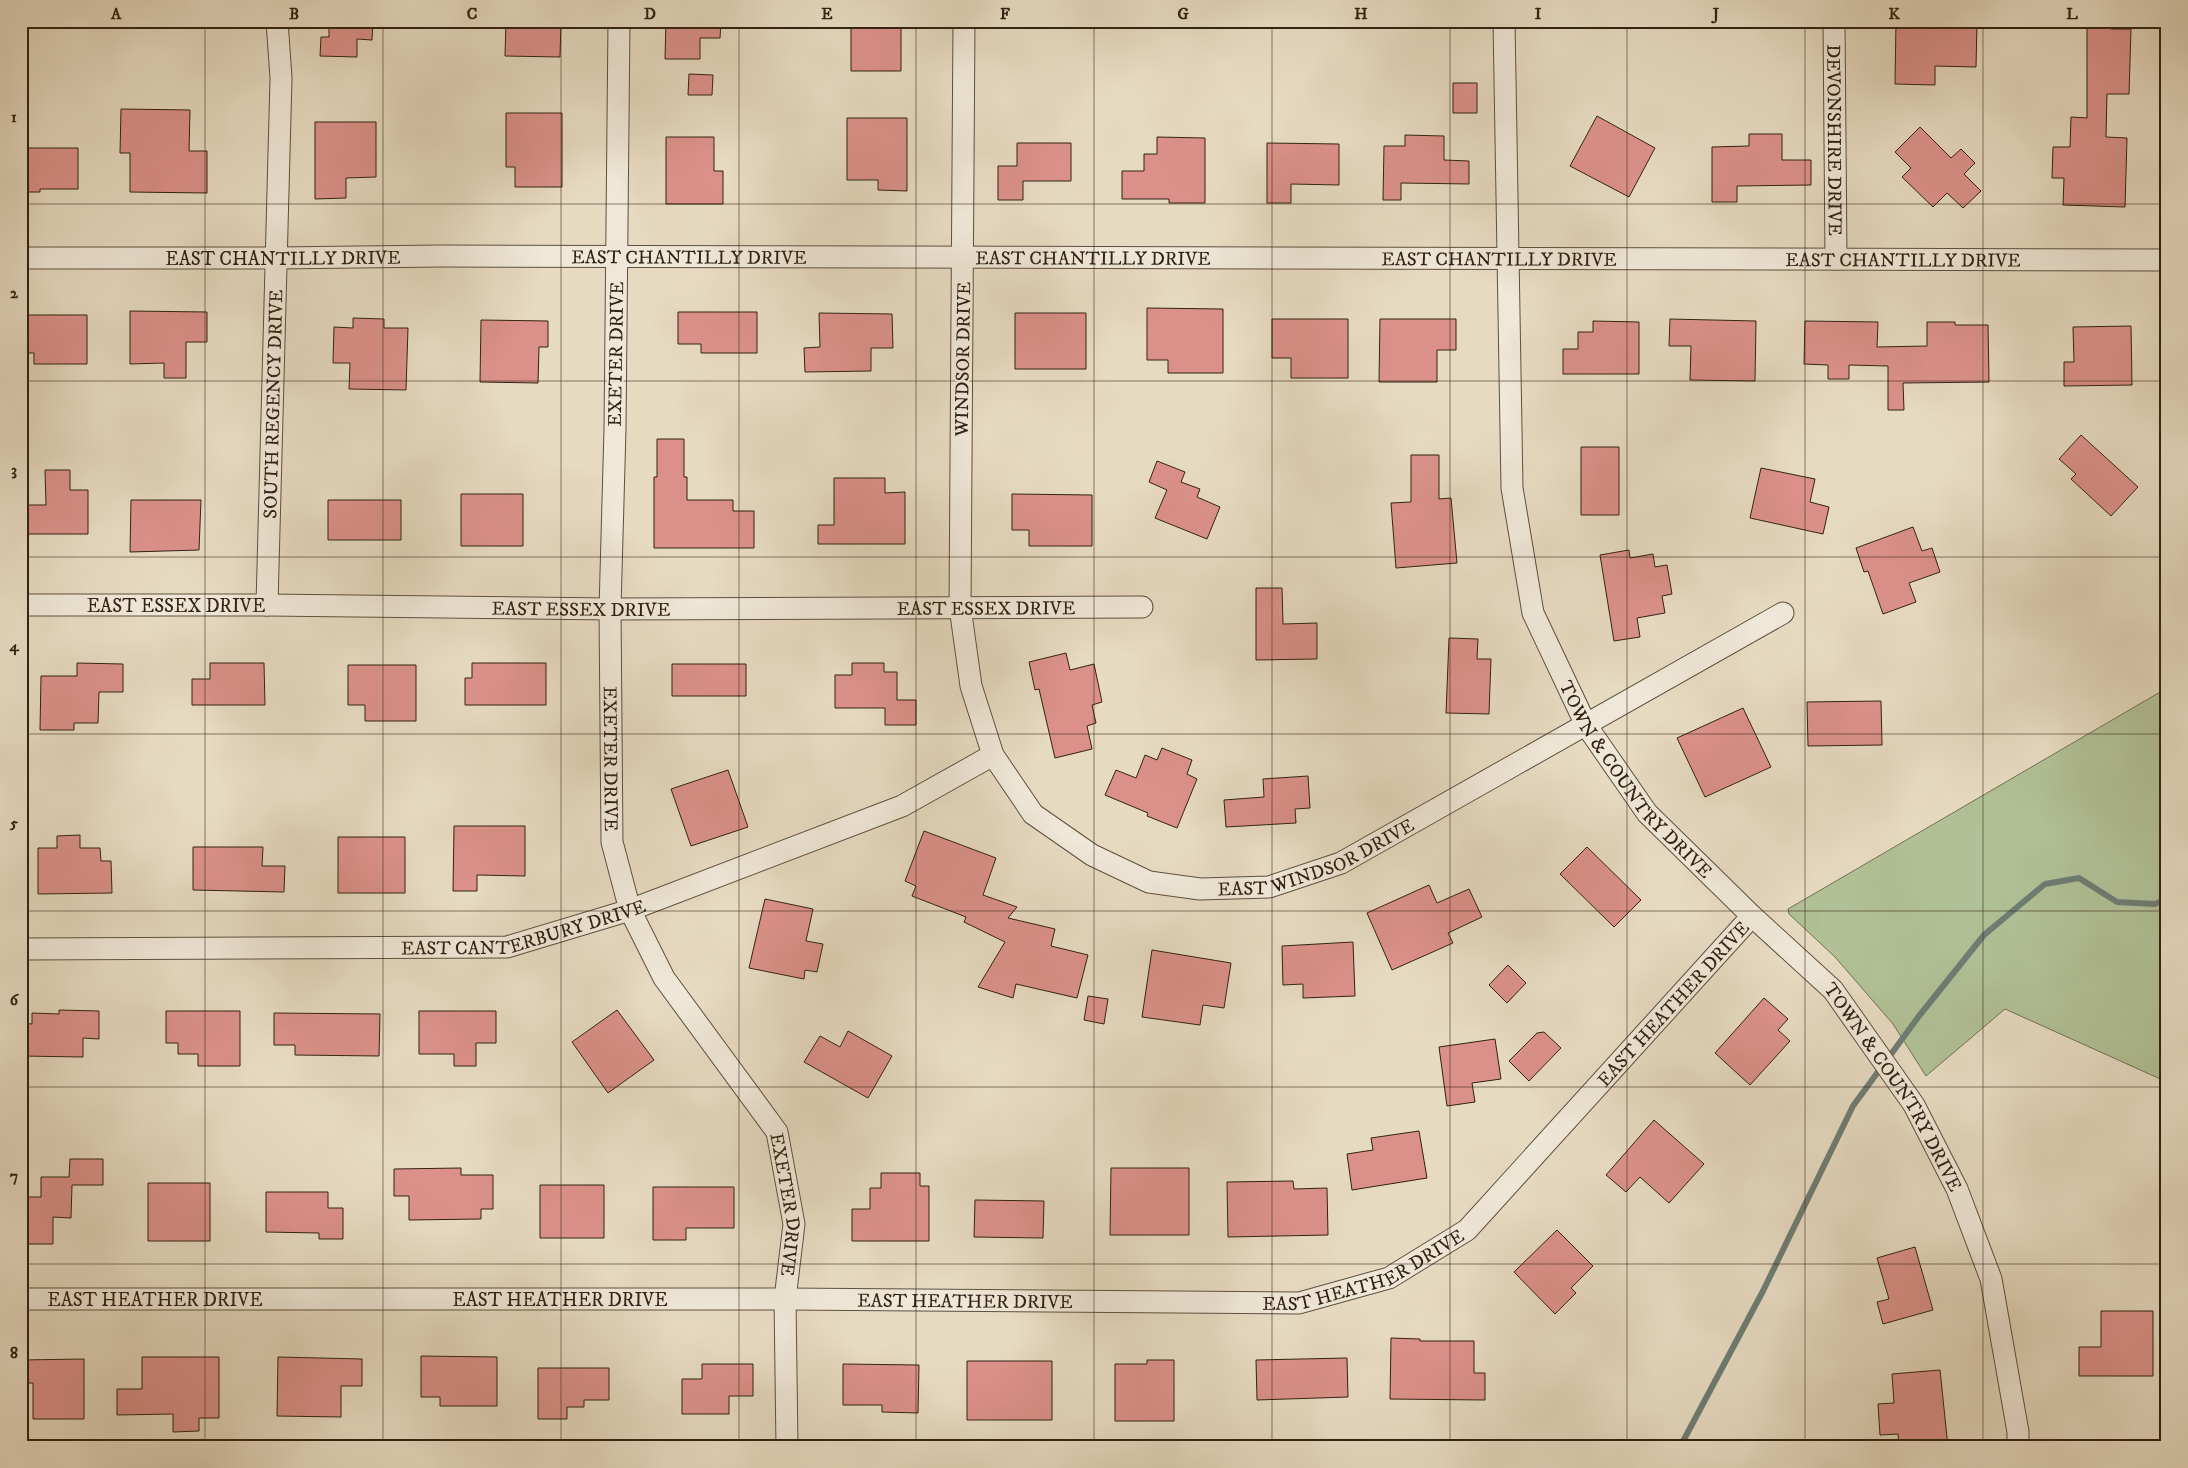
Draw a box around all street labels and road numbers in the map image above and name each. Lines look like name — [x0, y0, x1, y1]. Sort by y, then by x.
street label: DEVONSHIRE DRIVE — [1821, 44, 1846, 236]
street label: EAST CHANTILLY DRIVE — [165, 246, 401, 271]
street label: EAST CHANTILLY DRIVE — [571, 246, 807, 270]
street label: EAST CHANTILLY DRIVE — [975, 247, 1211, 271]
street label: EAST CHANTILLY DRIVE — [1381, 248, 1617, 272]
street label: EAST CHANTILLY DRIVE — [1785, 249, 2021, 273]
street label: EXETER DRIVE — [604, 281, 629, 427]
street label: WINDSOR DRIVE — [951, 281, 976, 438]
street label: SOUTH REGENCY DRIVE — [259, 289, 288, 519]
street label: EAST ESSEX DRIVE — [87, 595, 265, 618]
street label: EAST ESSEX DRIVE — [897, 597, 1075, 621]
street label: EAST ESSEX DRIVE — [491, 598, 670, 622]
street label: TOWN & COUNTRY DRIVE — [1554, 677, 1716, 884]
street label: EXETER DRIVE — [598, 686, 622, 832]
street label: EAST WINDSOR DRIVE — [1217, 814, 1418, 901]
street label: EAST CANTERBURY DRIVE — [401, 895, 649, 960]
street label: EAST HEATHER DRIVE — [1593, 917, 1755, 1092]
street label: TOWN & COUNTRY DRIVE — [1818, 979, 1966, 1196]
street label: EXETER DRIVE — [764, 1131, 805, 1277]
street label: EAST HEATHER DRIVE — [1262, 1225, 1469, 1316]
street label: EAST HEATHER DRIVE — [47, 1289, 263, 1312]
street label: EAST HEATHER DRIVE — [452, 1289, 668, 1312]
street label: EAST HEATHER DRIVE — [857, 1290, 1073, 1314]

